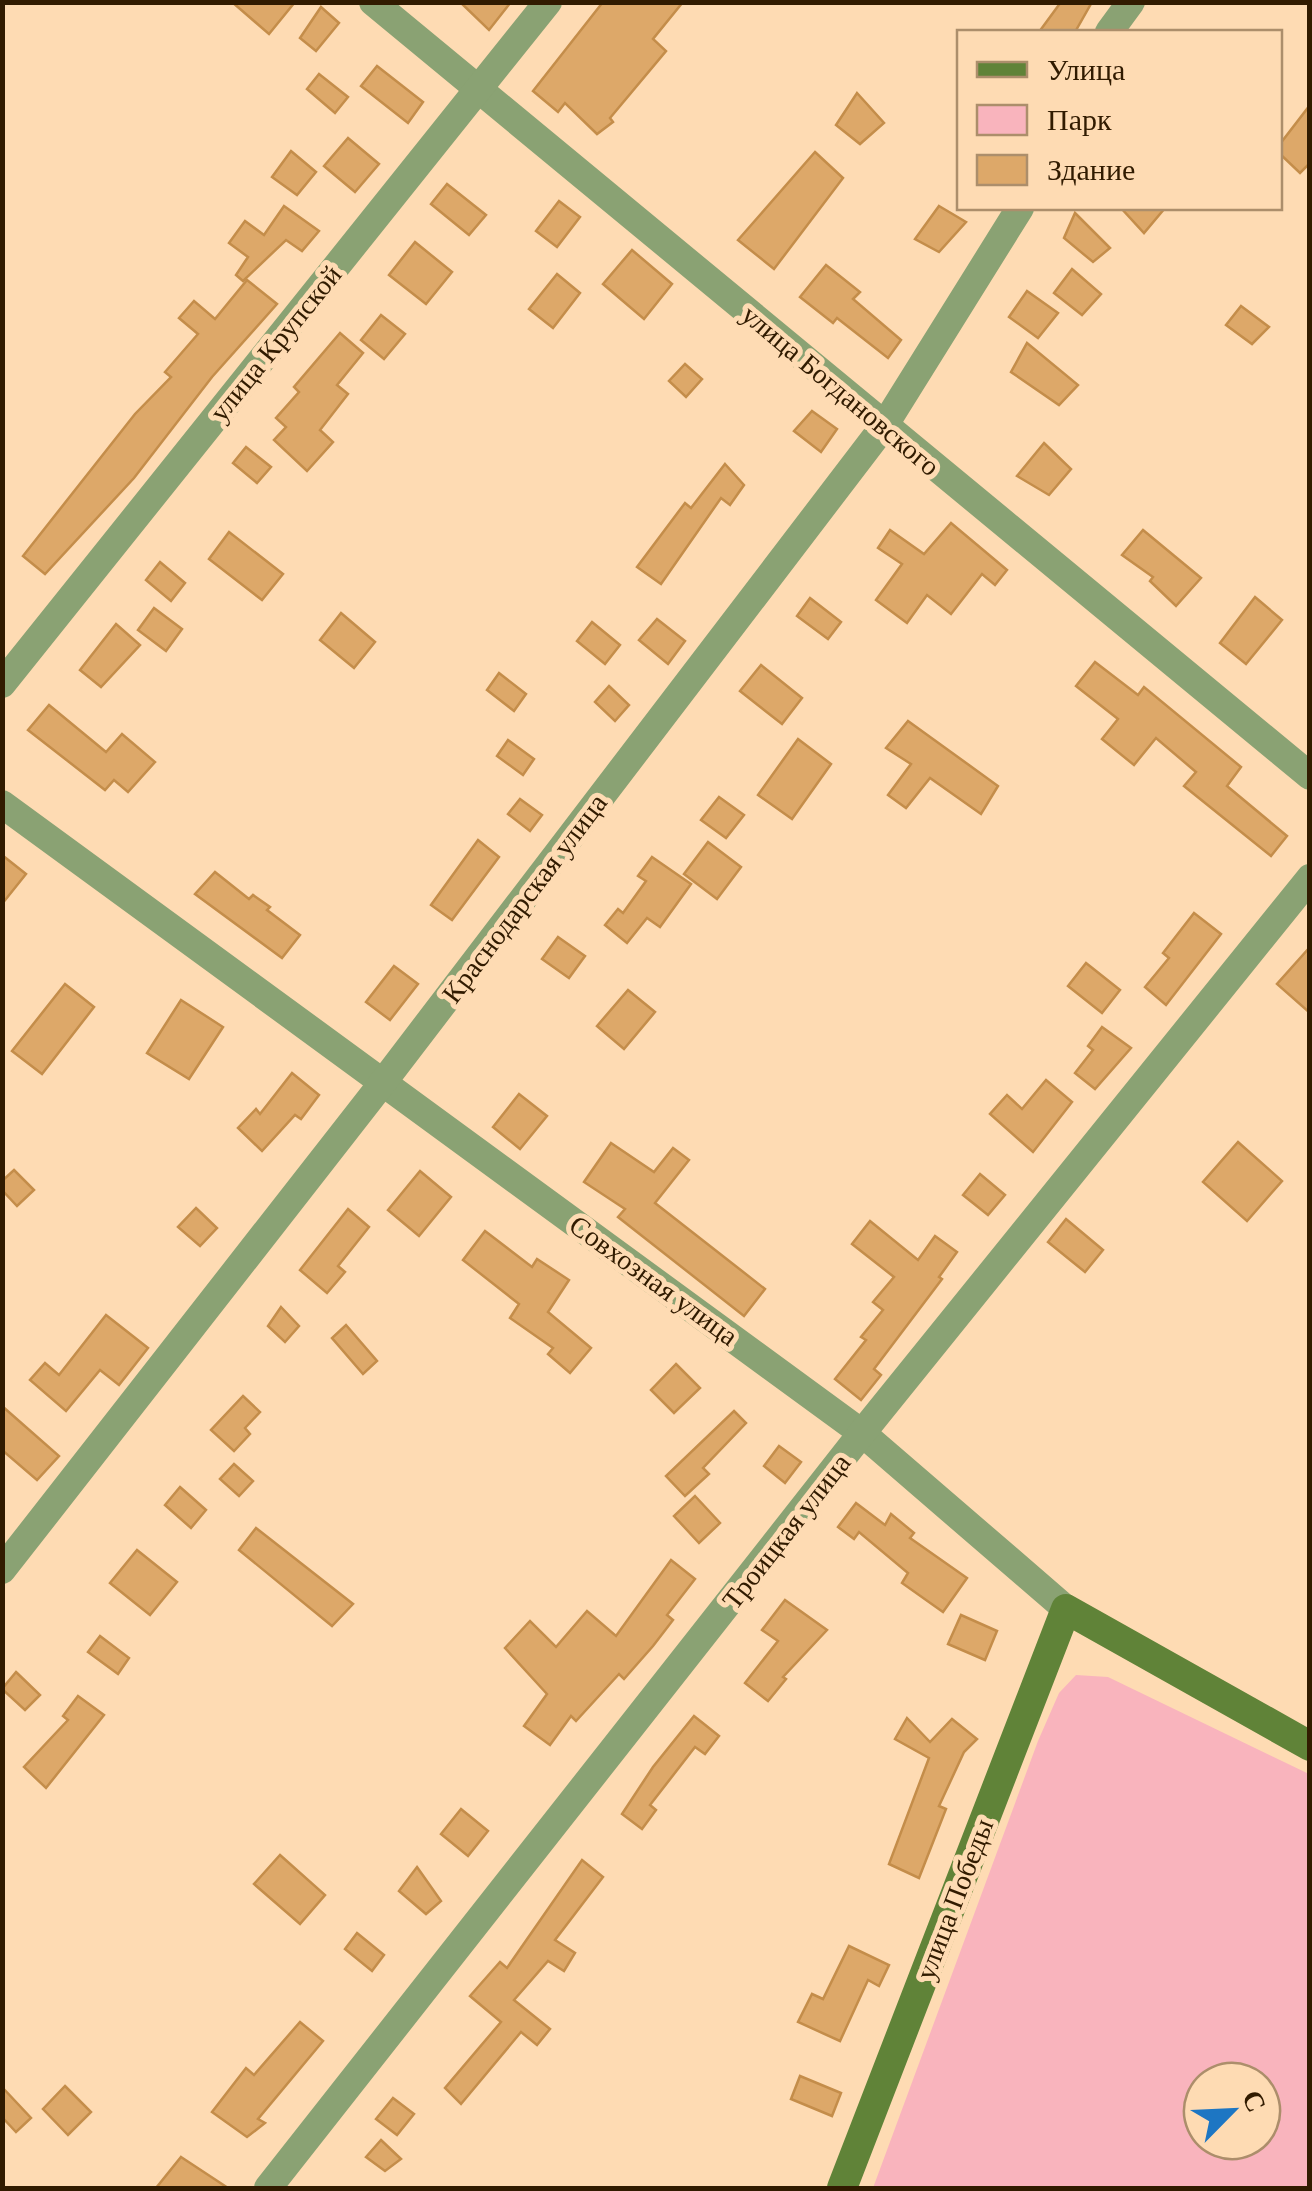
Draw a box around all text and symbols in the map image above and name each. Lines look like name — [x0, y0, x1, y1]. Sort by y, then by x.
legend — [957, 30, 1282, 210]
text: Улица — [1047, 53, 1125, 86]
text: Парк — [1047, 103, 1112, 136]
text: Здание — [1047, 153, 1135, 186]
street label: улица Крупской — [203, 259, 348, 427]
street label: улица Богдановского — [736, 299, 946, 482]
street label: Краснодарская улица — [436, 787, 613, 1009]
street label: Совхозная улица — [564, 1209, 744, 1352]
street label: Троицкая улица — [716, 1447, 857, 1615]
street label: улица Победы — [910, 1814, 999, 1984]
north arrow — [1182, 2061, 1282, 2161]
text: С — [1236, 2085, 1273, 2117]

